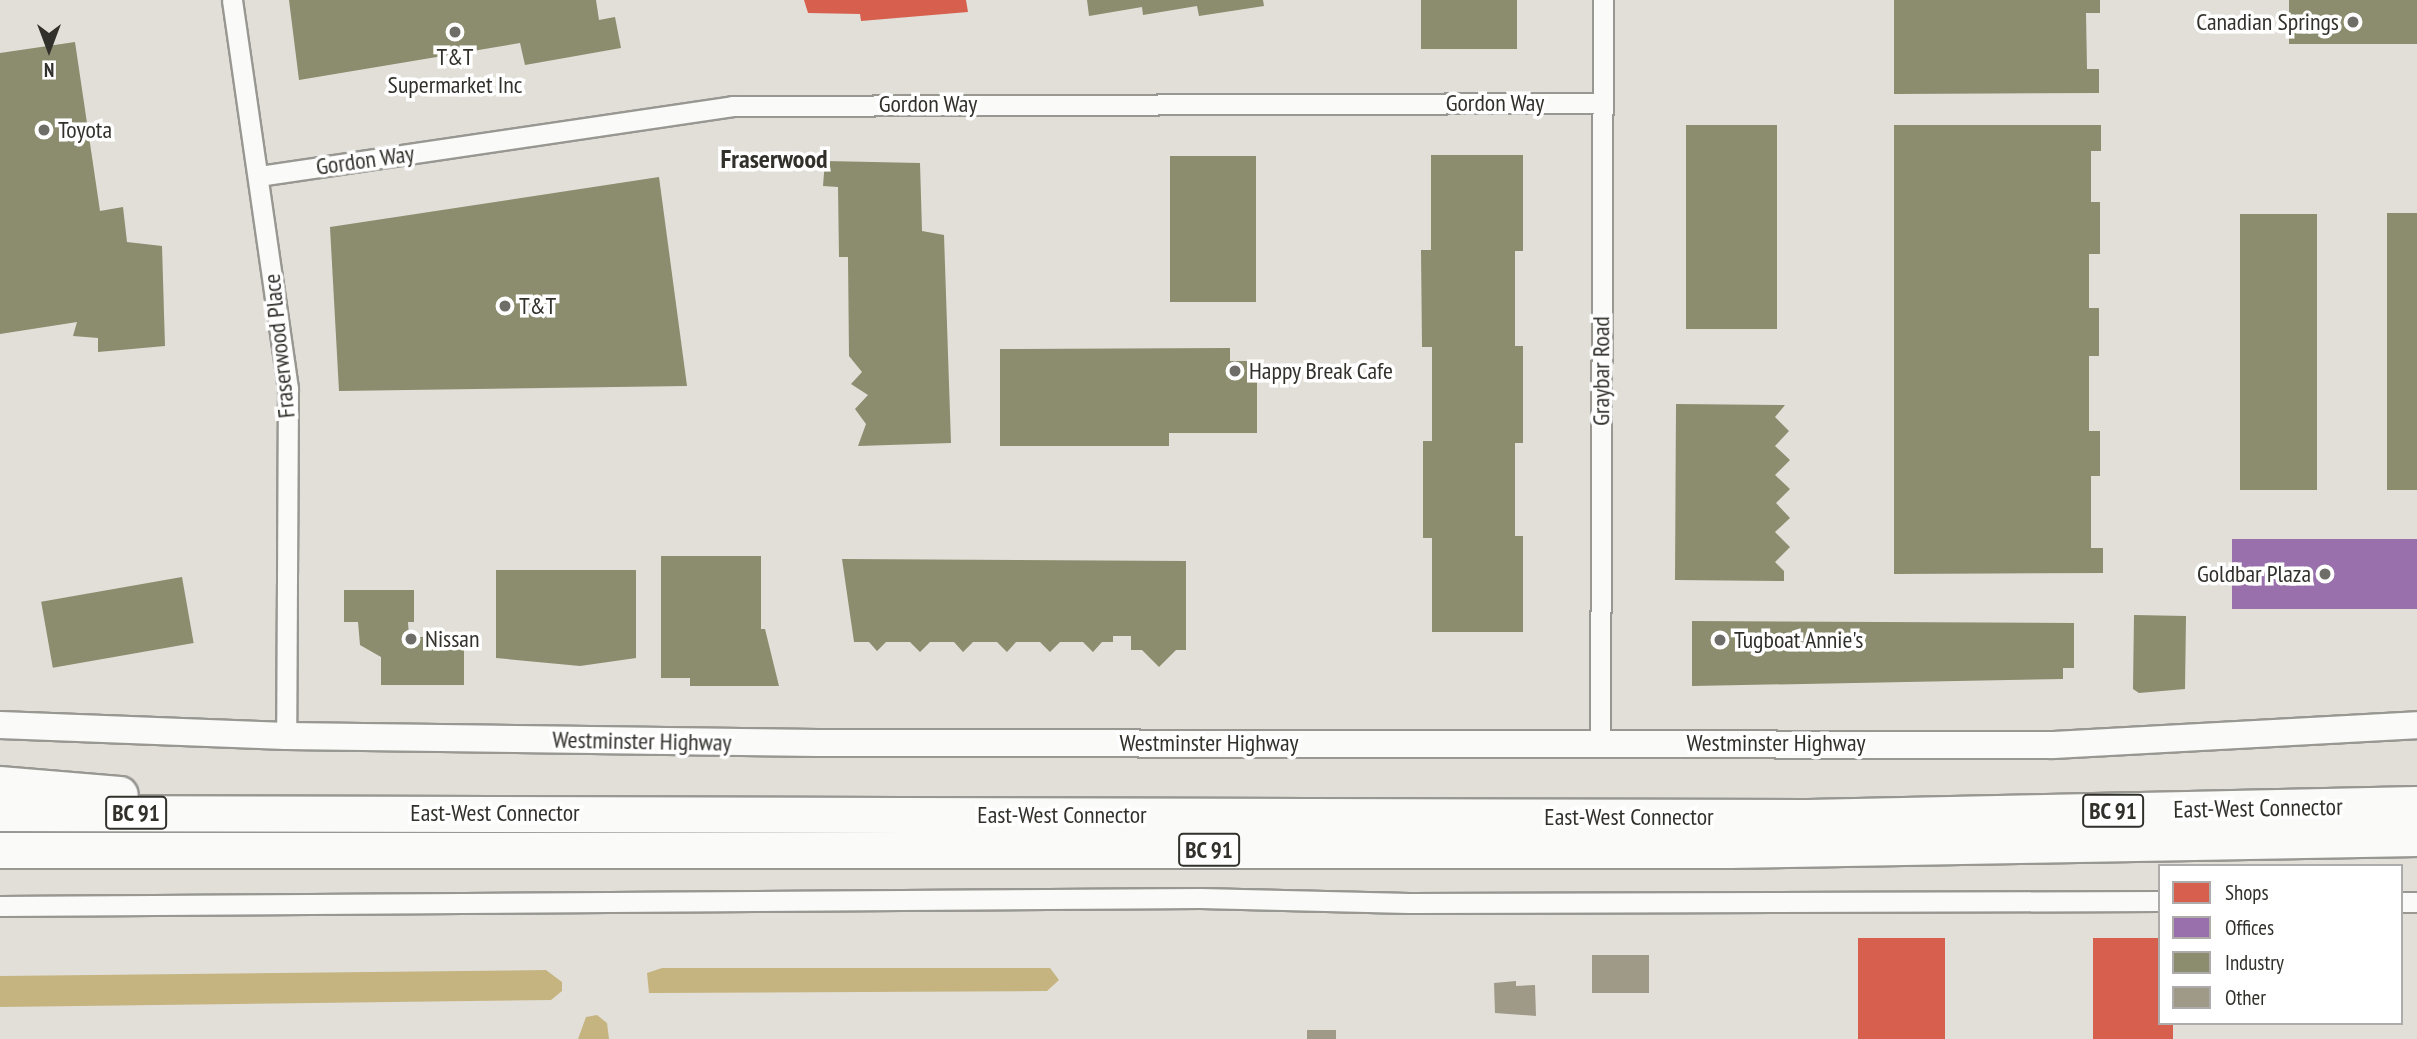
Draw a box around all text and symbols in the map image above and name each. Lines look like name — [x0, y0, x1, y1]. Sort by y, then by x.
place label: Canadian Springs — [2196, 8, 2339, 36]
north arrow — [14, 14, 84, 84]
marker: Canadian Springs — [2345, 14, 2361, 30]
marker: T&T Supermarket Inc — [447, 24, 463, 40]
place label: T&T Supermarket Inc — [388, 43, 522, 99]
text: N — [44, 58, 54, 82]
street label: Gordon Way — [1445, 89, 1545, 117]
street label: Gordon Way — [878, 90, 978, 118]
place label: Toyota — [58, 116, 112, 144]
marker: Toyota — [36, 122, 52, 138]
street label: Gordon Way — [314, 139, 416, 181]
district label: Fraserwood — [720, 143, 828, 175]
street label: Fraserwood Place — [257, 272, 301, 420]
place label: T&T — [519, 292, 556, 320]
marker: T&T — [497, 298, 513, 314]
street label: Graybar Road — [1587, 316, 1615, 426]
place label: Happy Break Cafe — [1249, 357, 1394, 385]
marker: Happy Break Cafe — [1227, 363, 1243, 379]
place label: Goldbar Plaza — [2197, 560, 2311, 588]
marker: Goldbar Plaza — [2317, 566, 2333, 582]
place label: Nissan — [425, 625, 479, 653]
place label: Tugboat Annie's — [1734, 626, 1864, 654]
marker: Nissan — [403, 631, 419, 647]
marker: Tugboat Annie's — [1712, 632, 1728, 648]
street label: Westminster Highway — [552, 725, 732, 757]
street label: Westminster Highway — [1119, 729, 1299, 757]
street label: Westminster Highway — [1686, 729, 1866, 757]
road number: BC 91 — [2082, 792, 2144, 831]
street label: East-West Connector — [2173, 792, 2343, 824]
road number: BC 91 — [104, 793, 168, 832]
street label: East-West Connector — [410, 799, 580, 827]
street label: East-West Connector — [977, 801, 1147, 829]
street label: East-West Connector — [1544, 803, 1714, 831]
road number: BC 91 — [1178, 830, 1240, 870]
legend — [2158, 864, 2403, 1025]
text: Shops — [2225, 879, 2269, 906]
text: Offices — [2225, 914, 2274, 941]
text: Industry — [2225, 949, 2284, 976]
text: Other — [2225, 984, 2266, 1011]

